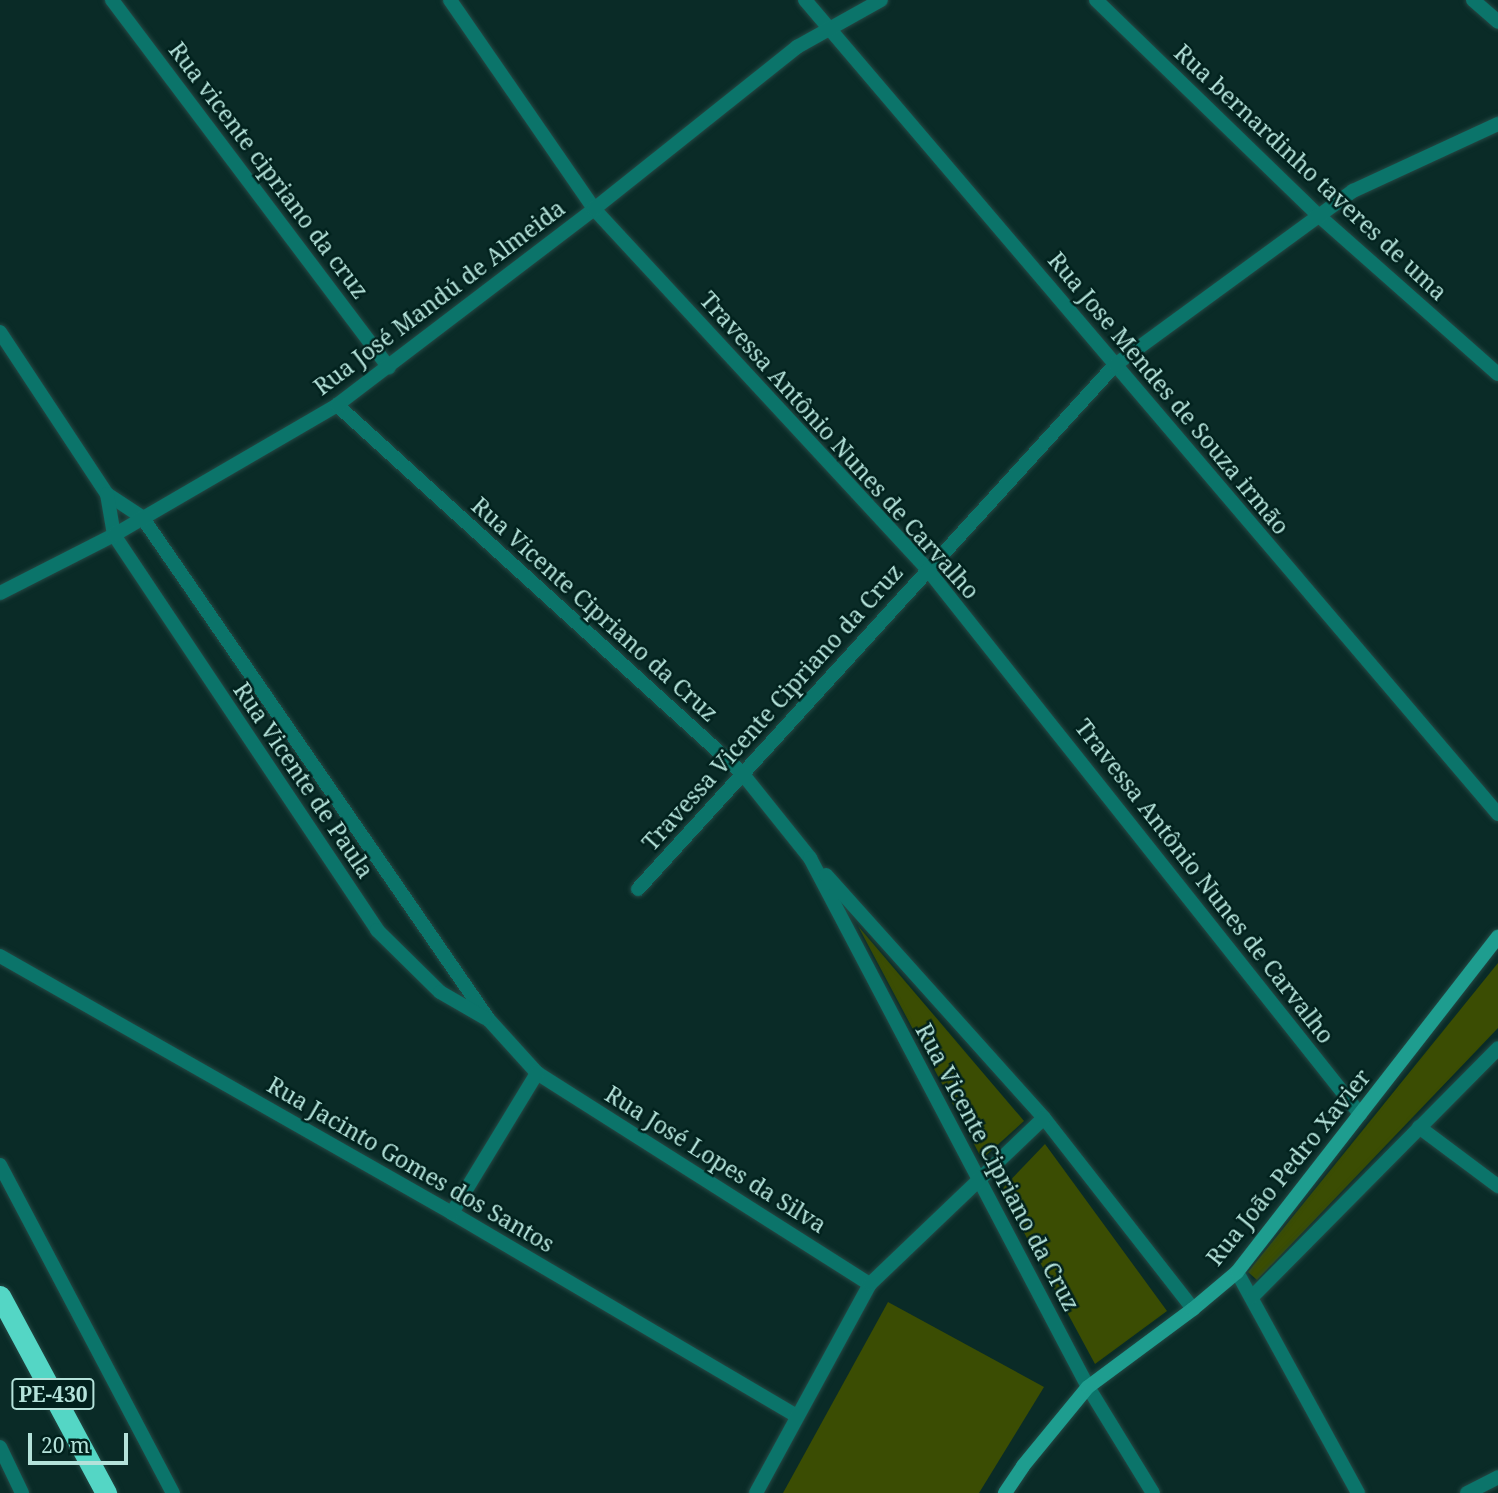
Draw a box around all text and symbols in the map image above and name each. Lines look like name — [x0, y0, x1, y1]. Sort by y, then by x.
street label: Rua vicente cipriano da cruz — [164, 36, 374, 304]
street label: Rua bernardinho taveres de uma — [1169, 38, 1453, 306]
street label: Rua José Mandú de Almeida — [308, 194, 570, 400]
street label: Rua Jose Mendes de Souza irmão — [1043, 246, 1295, 540]
street label: Travessa Antônio Nunes de Carvalho — [695, 286, 985, 604]
street label: Rua Vicente Cipriano da Cruz — [466, 491, 724, 727]
street label: Travessa Vicente Cipriano da Cruz — [636, 558, 908, 856]
street label: Rua Vicente de Paula — [228, 677, 380, 883]
street label: Travessa Antônio Nunes de Carvalho — [1070, 713, 1340, 1049]
street label: Rua Vicente Cipriano da Cruz — [910, 1019, 1086, 1315]
street label: Rua João Pedro Xavier — [1200, 1063, 1376, 1271]
street label: Rua Jacinto Gomes dos Santos — [263, 1070, 559, 1258]
street label: Rua José Lopes da Silva — [600, 1080, 832, 1238]
road number: PE-430 — [11, 1376, 95, 1412]
scale bar — [32, 1420, 131, 1464]
text: 20 m — [41, 1431, 90, 1459]

